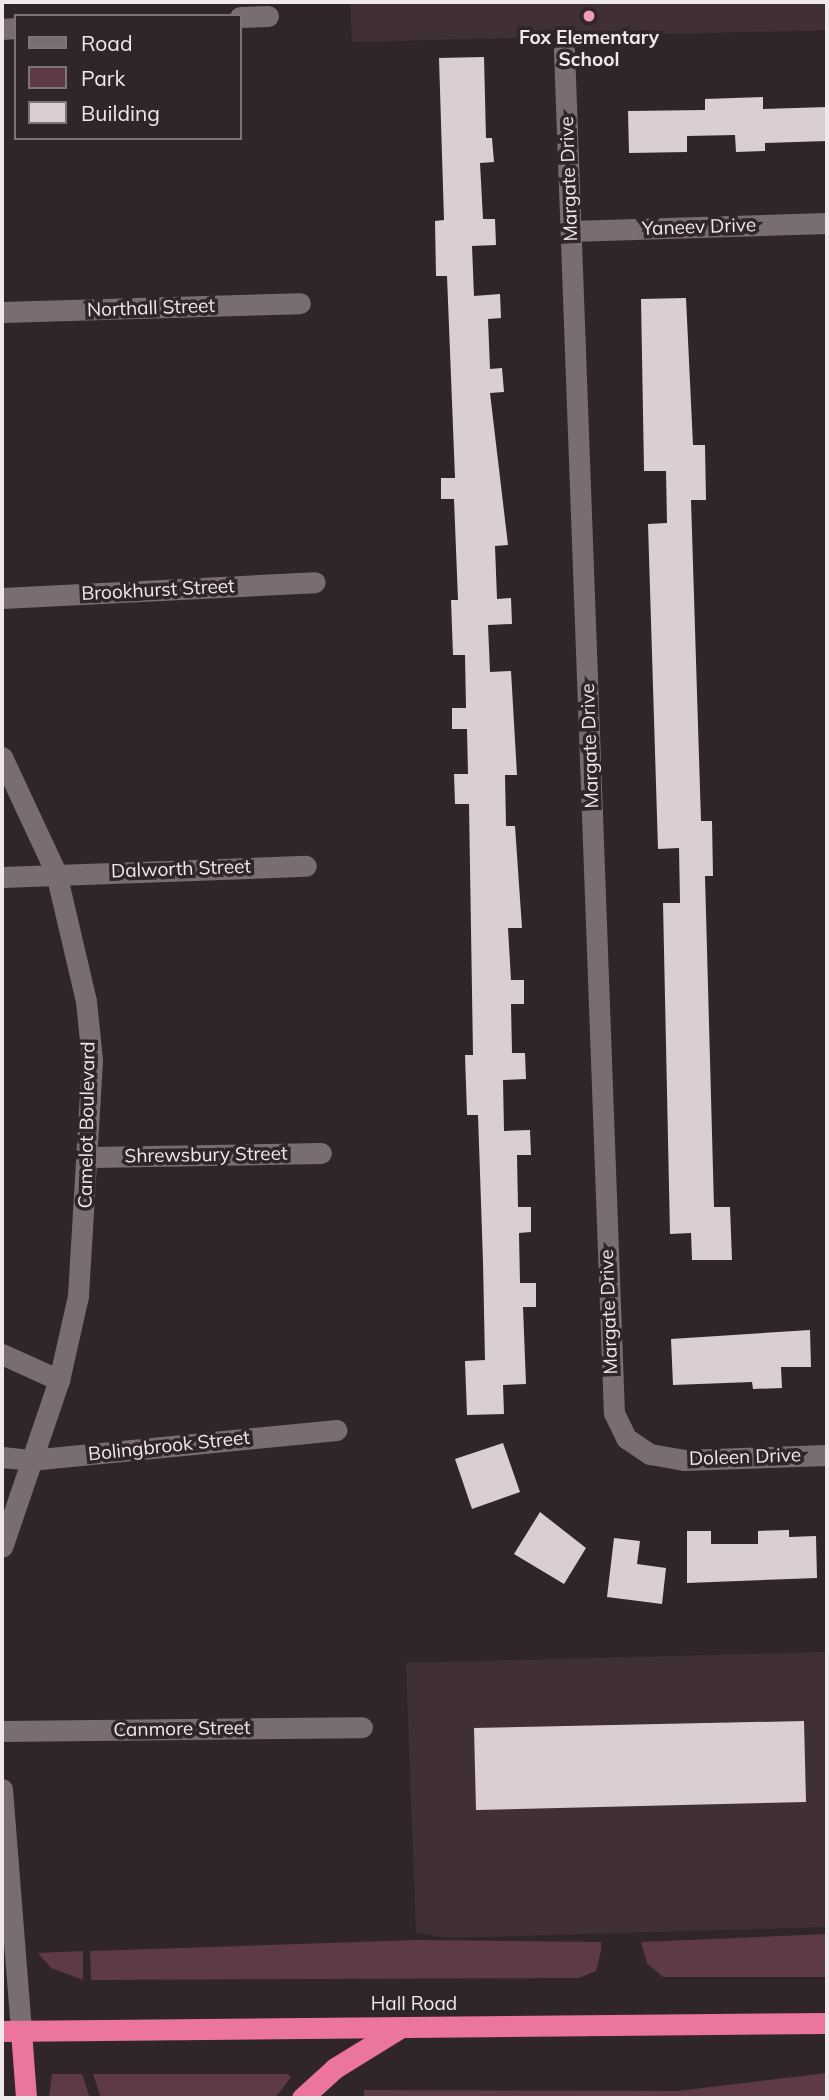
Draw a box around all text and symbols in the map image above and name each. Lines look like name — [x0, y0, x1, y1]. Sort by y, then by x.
marker: Fox Elementary School — [581, 8, 597, 24]
legend — [14, 14, 242, 140]
place label: Fox Elementary School — [519, 27, 659, 71]
text: Road — [81, 30, 132, 56]
text: Park — [81, 65, 125, 91]
text: Building — [81, 100, 160, 126]
street label: Margate Drive — [555, 116, 583, 242]
street label: Yaneev Drive — [642, 214, 756, 240]
street label: Northall Street — [87, 294, 215, 322]
street label: Brookhurst Street — [81, 575, 235, 605]
street label: Margate Drive — [576, 683, 604, 809]
street label: Dalworth Street — [111, 855, 251, 883]
street label: Camelot Boulevard — [74, 1041, 100, 1209]
street label: Shrewsbury Street — [124, 1142, 288, 1168]
street label: Margate Drive — [595, 1249, 623, 1375]
street label: Bolingbrook Street — [87, 1426, 251, 1466]
street label: Doleen Drive — [689, 1444, 801, 1470]
street label: Canmore Street — [113, 1716, 251, 1742]
street label: Hall Road — [371, 1993, 457, 2015]

